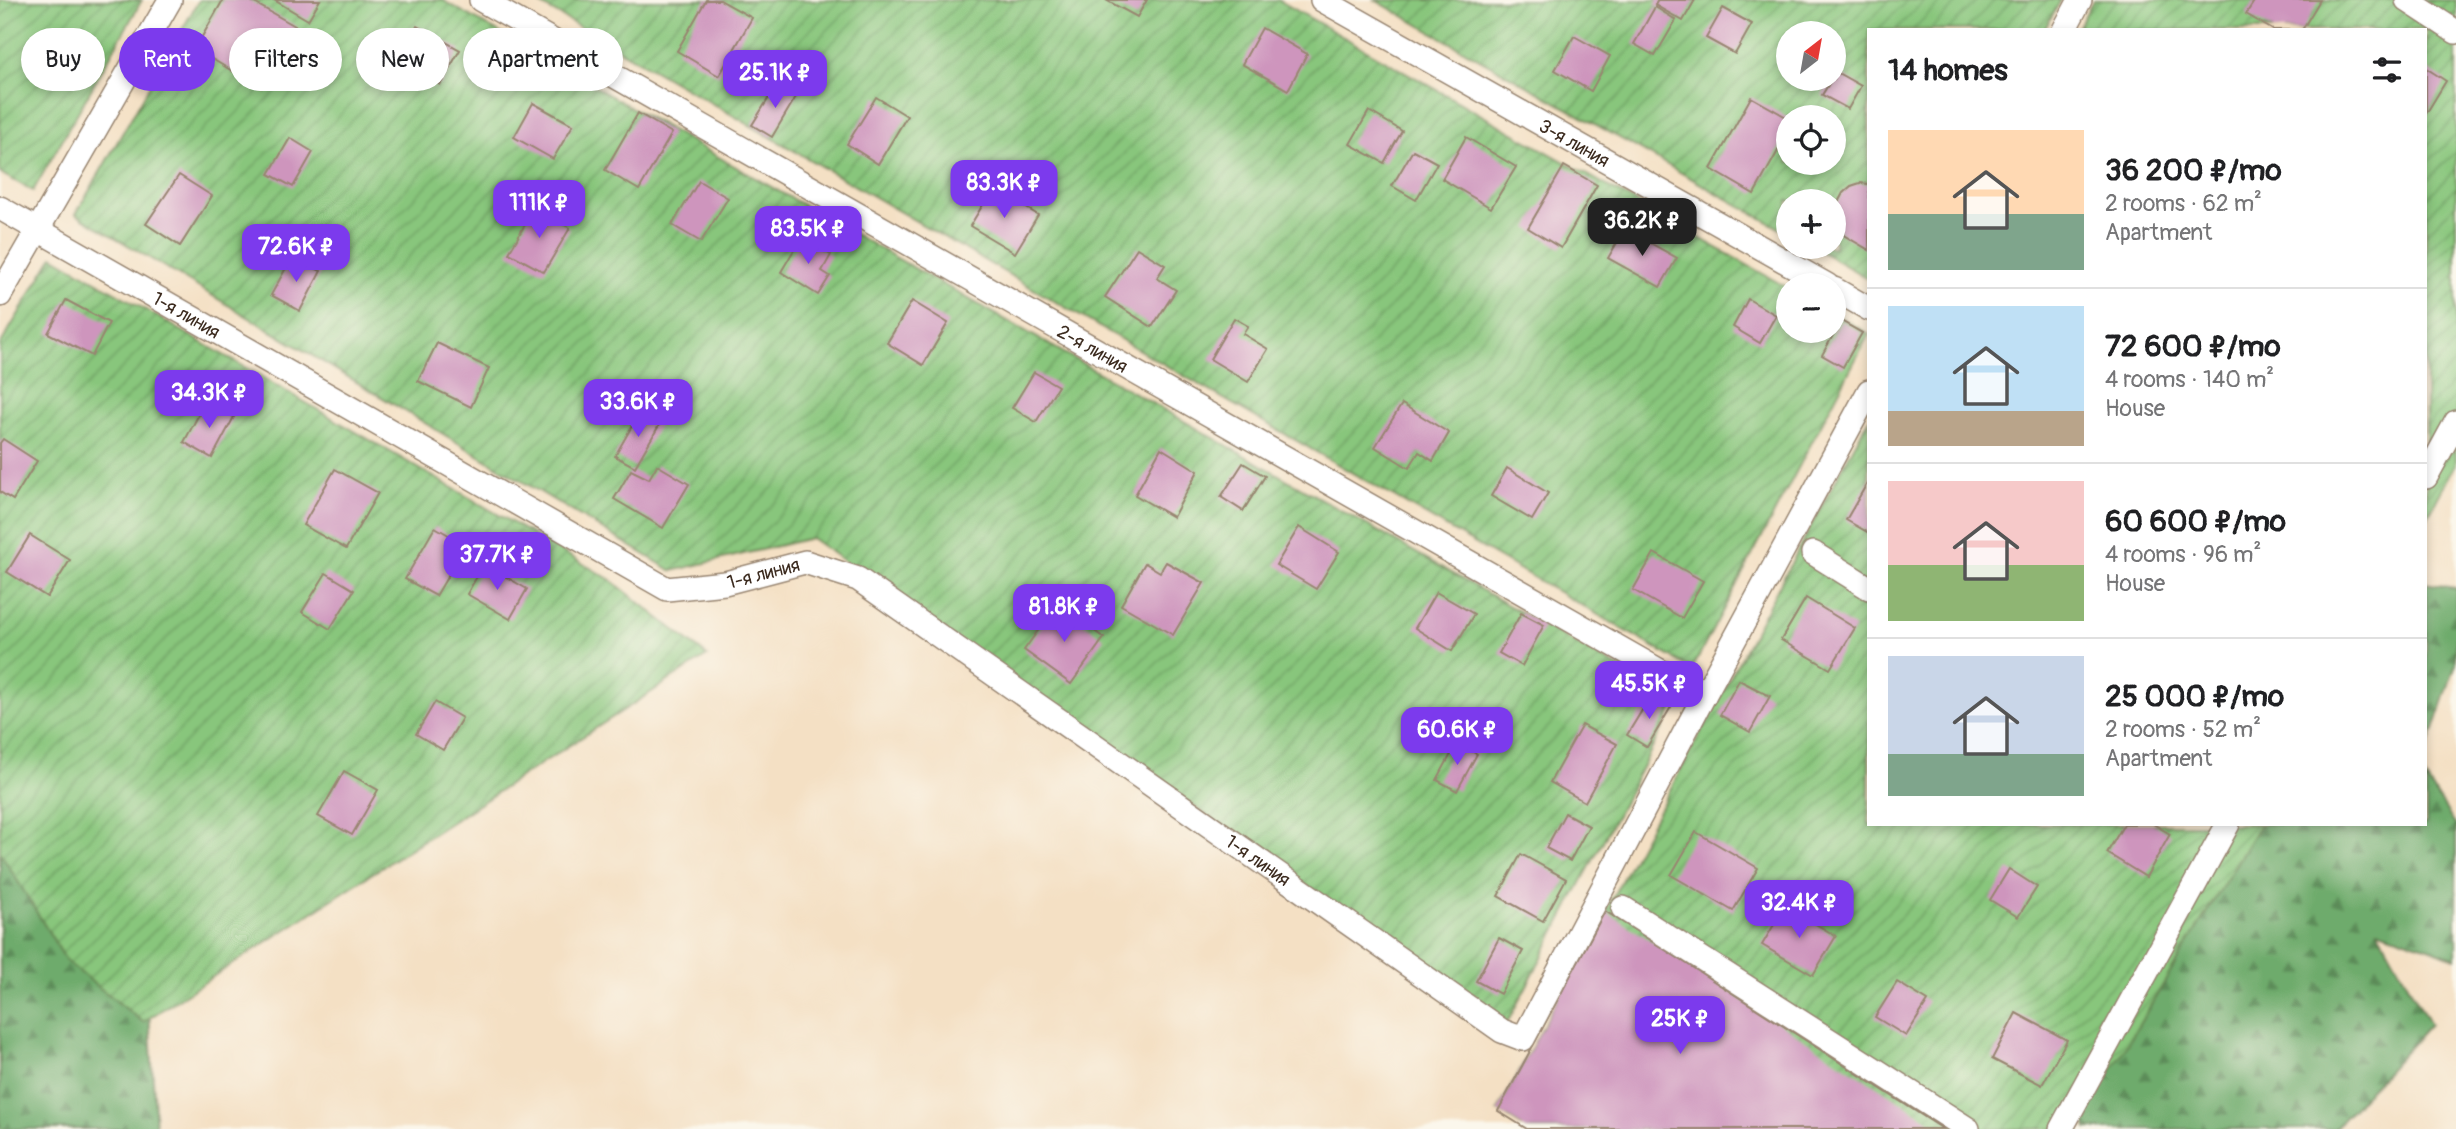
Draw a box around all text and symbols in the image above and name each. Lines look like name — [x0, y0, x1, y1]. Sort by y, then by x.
north arrow — [1776, 21, 1846, 91]
map controls — [1776, 21, 1846, 343]
chip: Buy — [21, 28, 105, 91]
chip: Rent — [119, 28, 215, 91]
chip: Filters — [229, 28, 342, 91]
chip: New — [356, 28, 449, 91]
chip: Apartment — [463, 28, 623, 91]
pin: 25.1K ₽ — [710, 50, 840, 110]
icon: filters — [2368, 51, 2406, 89]
text: 14 homes — [1888, 52, 2008, 89]
text: 25.1K ₽ — [739, 58, 811, 87]
button: locate — [1776, 105, 1846, 175]
street label: 3-я линия — [1535, 114, 1614, 173]
text: 36 200 ₽/mo — [2105, 152, 2282, 189]
icon: home — [1944, 158, 2028, 242]
pin: 83.3K ₽ — [939, 160, 1069, 220]
text: 83.3K ₽ — [967, 168, 1041, 197]
pin: 111K ₽ — [482, 180, 596, 240]
text: 111K ₽ — [509, 188, 569, 217]
button: + — [1776, 189, 1846, 259]
text: 2 rooms · 62 m² — [2105, 189, 2262, 218]
pin: 36.2K ₽ — [1577, 198, 1707, 258]
pin: 83.5K ₽ — [743, 206, 873, 266]
text: 36.2K ₽ — [1604, 206, 1680, 235]
text: 83.5K ₽ — [771, 214, 845, 243]
text: Apartment — [2105, 218, 2212, 247]
pin: 72.6K ₽ — [231, 224, 361, 284]
text: 72.6K ₽ — [258, 232, 334, 261]
button: − — [1776, 273, 1846, 343]
street label: 1-я линия — [148, 287, 224, 344]
street label: 2-я линия — [1053, 320, 1132, 379]
text: 72 600 ₽/mo — [2105, 328, 2281, 365]
icon: home — [1944, 334, 2028, 418]
text: 4 rooms · 140 m² — [2105, 365, 2274, 394]
pin: 34.3K ₽ — [144, 370, 274, 430]
text: 34.3K ₽ — [171, 378, 247, 407]
pin: 33.6K ₽ — [573, 380, 703, 439]
text: 33.6K ₽ — [600, 387, 676, 416]
text: House — [2105, 394, 2165, 423]
text: 60 600 ₽/mo — [2105, 503, 2286, 540]
icon: home — [1944, 509, 2028, 593]
pin: 37.7K ₽ — [432, 532, 562, 592]
text: 37.7K ₽ — [460, 540, 534, 569]
text: 4 rooms · 96 m² — [2105, 540, 2261, 569]
street label: 1-я линия — [725, 553, 802, 595]
text: House — [2105, 569, 2165, 598]
pin: 81.8K ₽ — [999, 584, 1129, 644]
text: 81.8K ₽ — [1029, 592, 1099, 621]
pin: 45.5K ₽ — [1584, 662, 1714, 721]
text: 45.5K ₽ — [1611, 669, 1687, 698]
text: 25 000 ₽/mo — [2105, 678, 2284, 715]
icon: home — [1944, 684, 2028, 768]
pin: 60.6K ₽ — [1392, 708, 1522, 767]
text: 60.6K ₽ — [1417, 715, 1497, 744]
text: 2 rooms · 52 m² — [2105, 715, 2261, 744]
text: Apartment — [2105, 744, 2212, 773]
street label: 1-я линия — [1221, 830, 1295, 892]
pin: 32.4K ₽ — [1734, 880, 1864, 940]
text: 32.4K ₽ — [1761, 888, 1837, 917]
pin: 25K ₽ — [1631, 996, 1729, 1056]
text: 25K ₽ — [1651, 1004, 1709, 1033]

